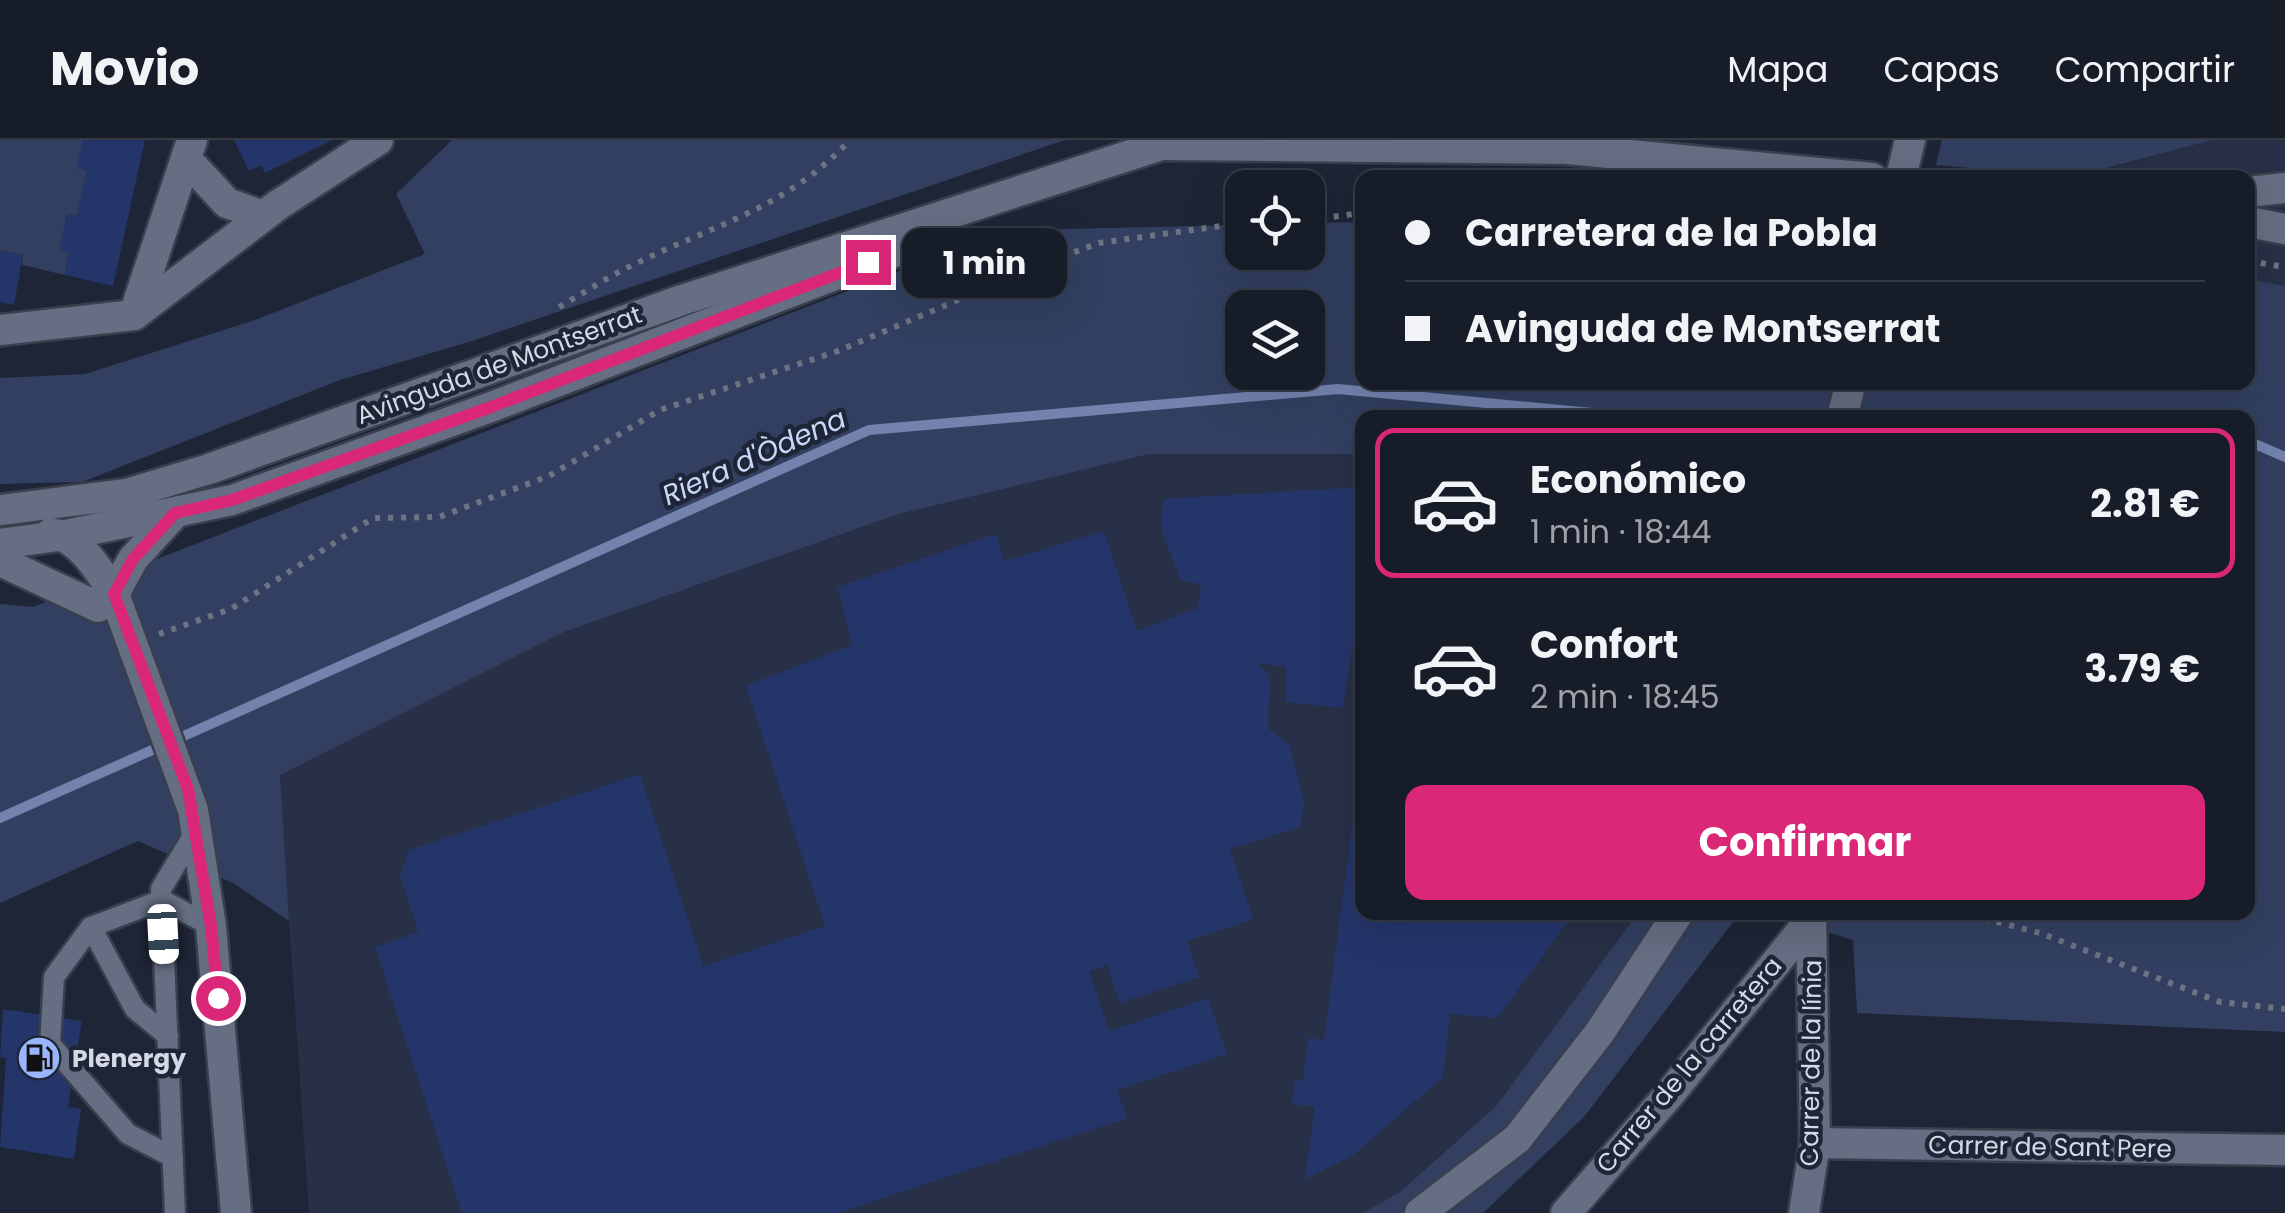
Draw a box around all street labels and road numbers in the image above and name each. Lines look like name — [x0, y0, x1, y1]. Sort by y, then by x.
street label: Avinguda de Montserrat — [351, 297, 647, 433]
street label: Carrer de la carretera — [1588, 949, 1790, 1181]
street label: Carrer de la línia — [1792, 959, 1830, 1167]
street label: Carrer de Sant Pere — [1928, 1127, 2172, 1167]

